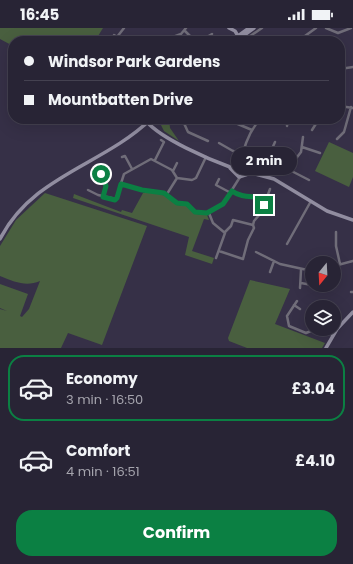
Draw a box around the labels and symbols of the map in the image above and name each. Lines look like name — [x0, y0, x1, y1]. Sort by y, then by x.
callout: 2 min — [231, 147, 297, 175]
route start — [92, 165, 110, 183]
route end — [255, 196, 273, 214]
north arrow — [305, 256, 341, 292]

